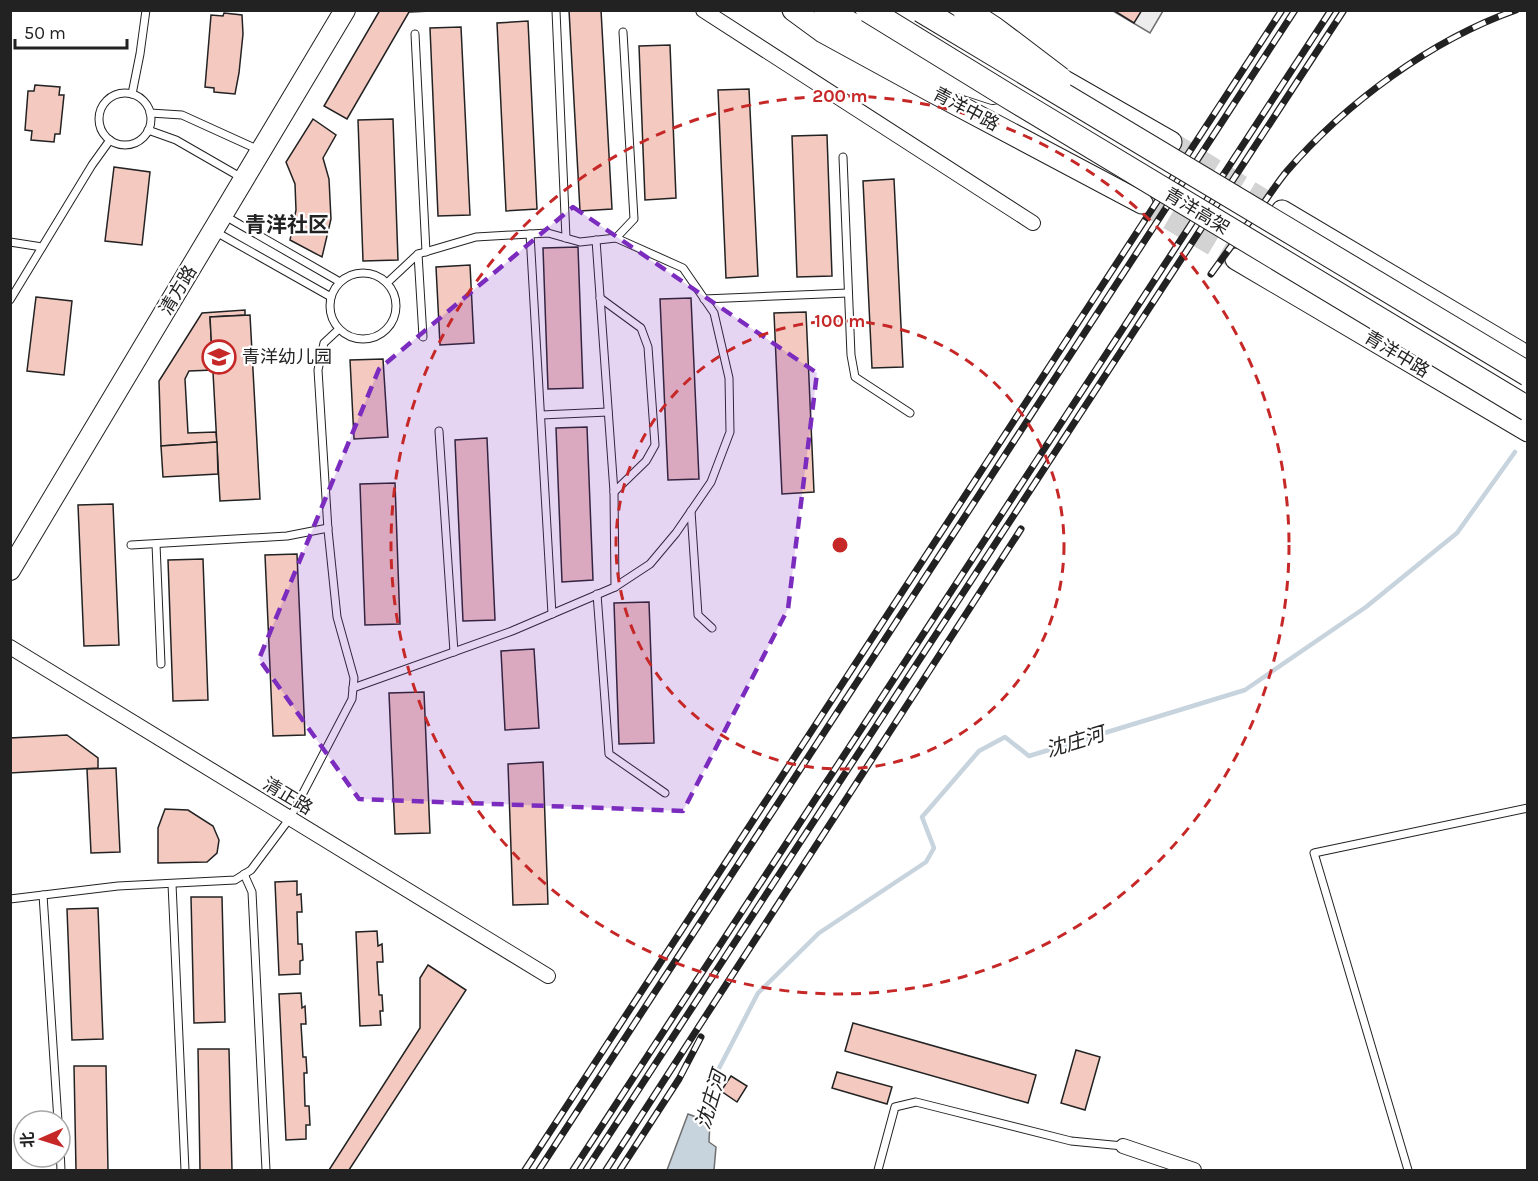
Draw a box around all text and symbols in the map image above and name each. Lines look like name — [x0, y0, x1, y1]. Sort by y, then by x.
scale bar — [15, 12, 128, 50]
text: 50 m — [24, 22, 66, 44]
street label: 青洋中路 — [929, 82, 1003, 136]
text: 200 m — [812, 85, 868, 107]
street label: 青洋高架 — [1160, 183, 1234, 239]
district label: 青洋社区 — [245, 213, 329, 237]
street label: 清方路 — [155, 261, 201, 319]
text: 100 m — [815, 310, 865, 332]
street label: 青洋中路 — [1360, 326, 1434, 382]
school or university icon: 青洋幼儿园 — [201, 339, 237, 375]
place label: 青洋幼儿园 — [242, 346, 332, 368]
centre of rings — [830, 535, 850, 555]
water label: 沈庄河 — [1043, 721, 1111, 762]
street label: 清正路 — [259, 773, 317, 819]
water label: 沈庄河 — [691, 1064, 732, 1132]
north arrow — [12, 1109, 72, 1169]
text: 北 — [18, 1131, 37, 1148]

